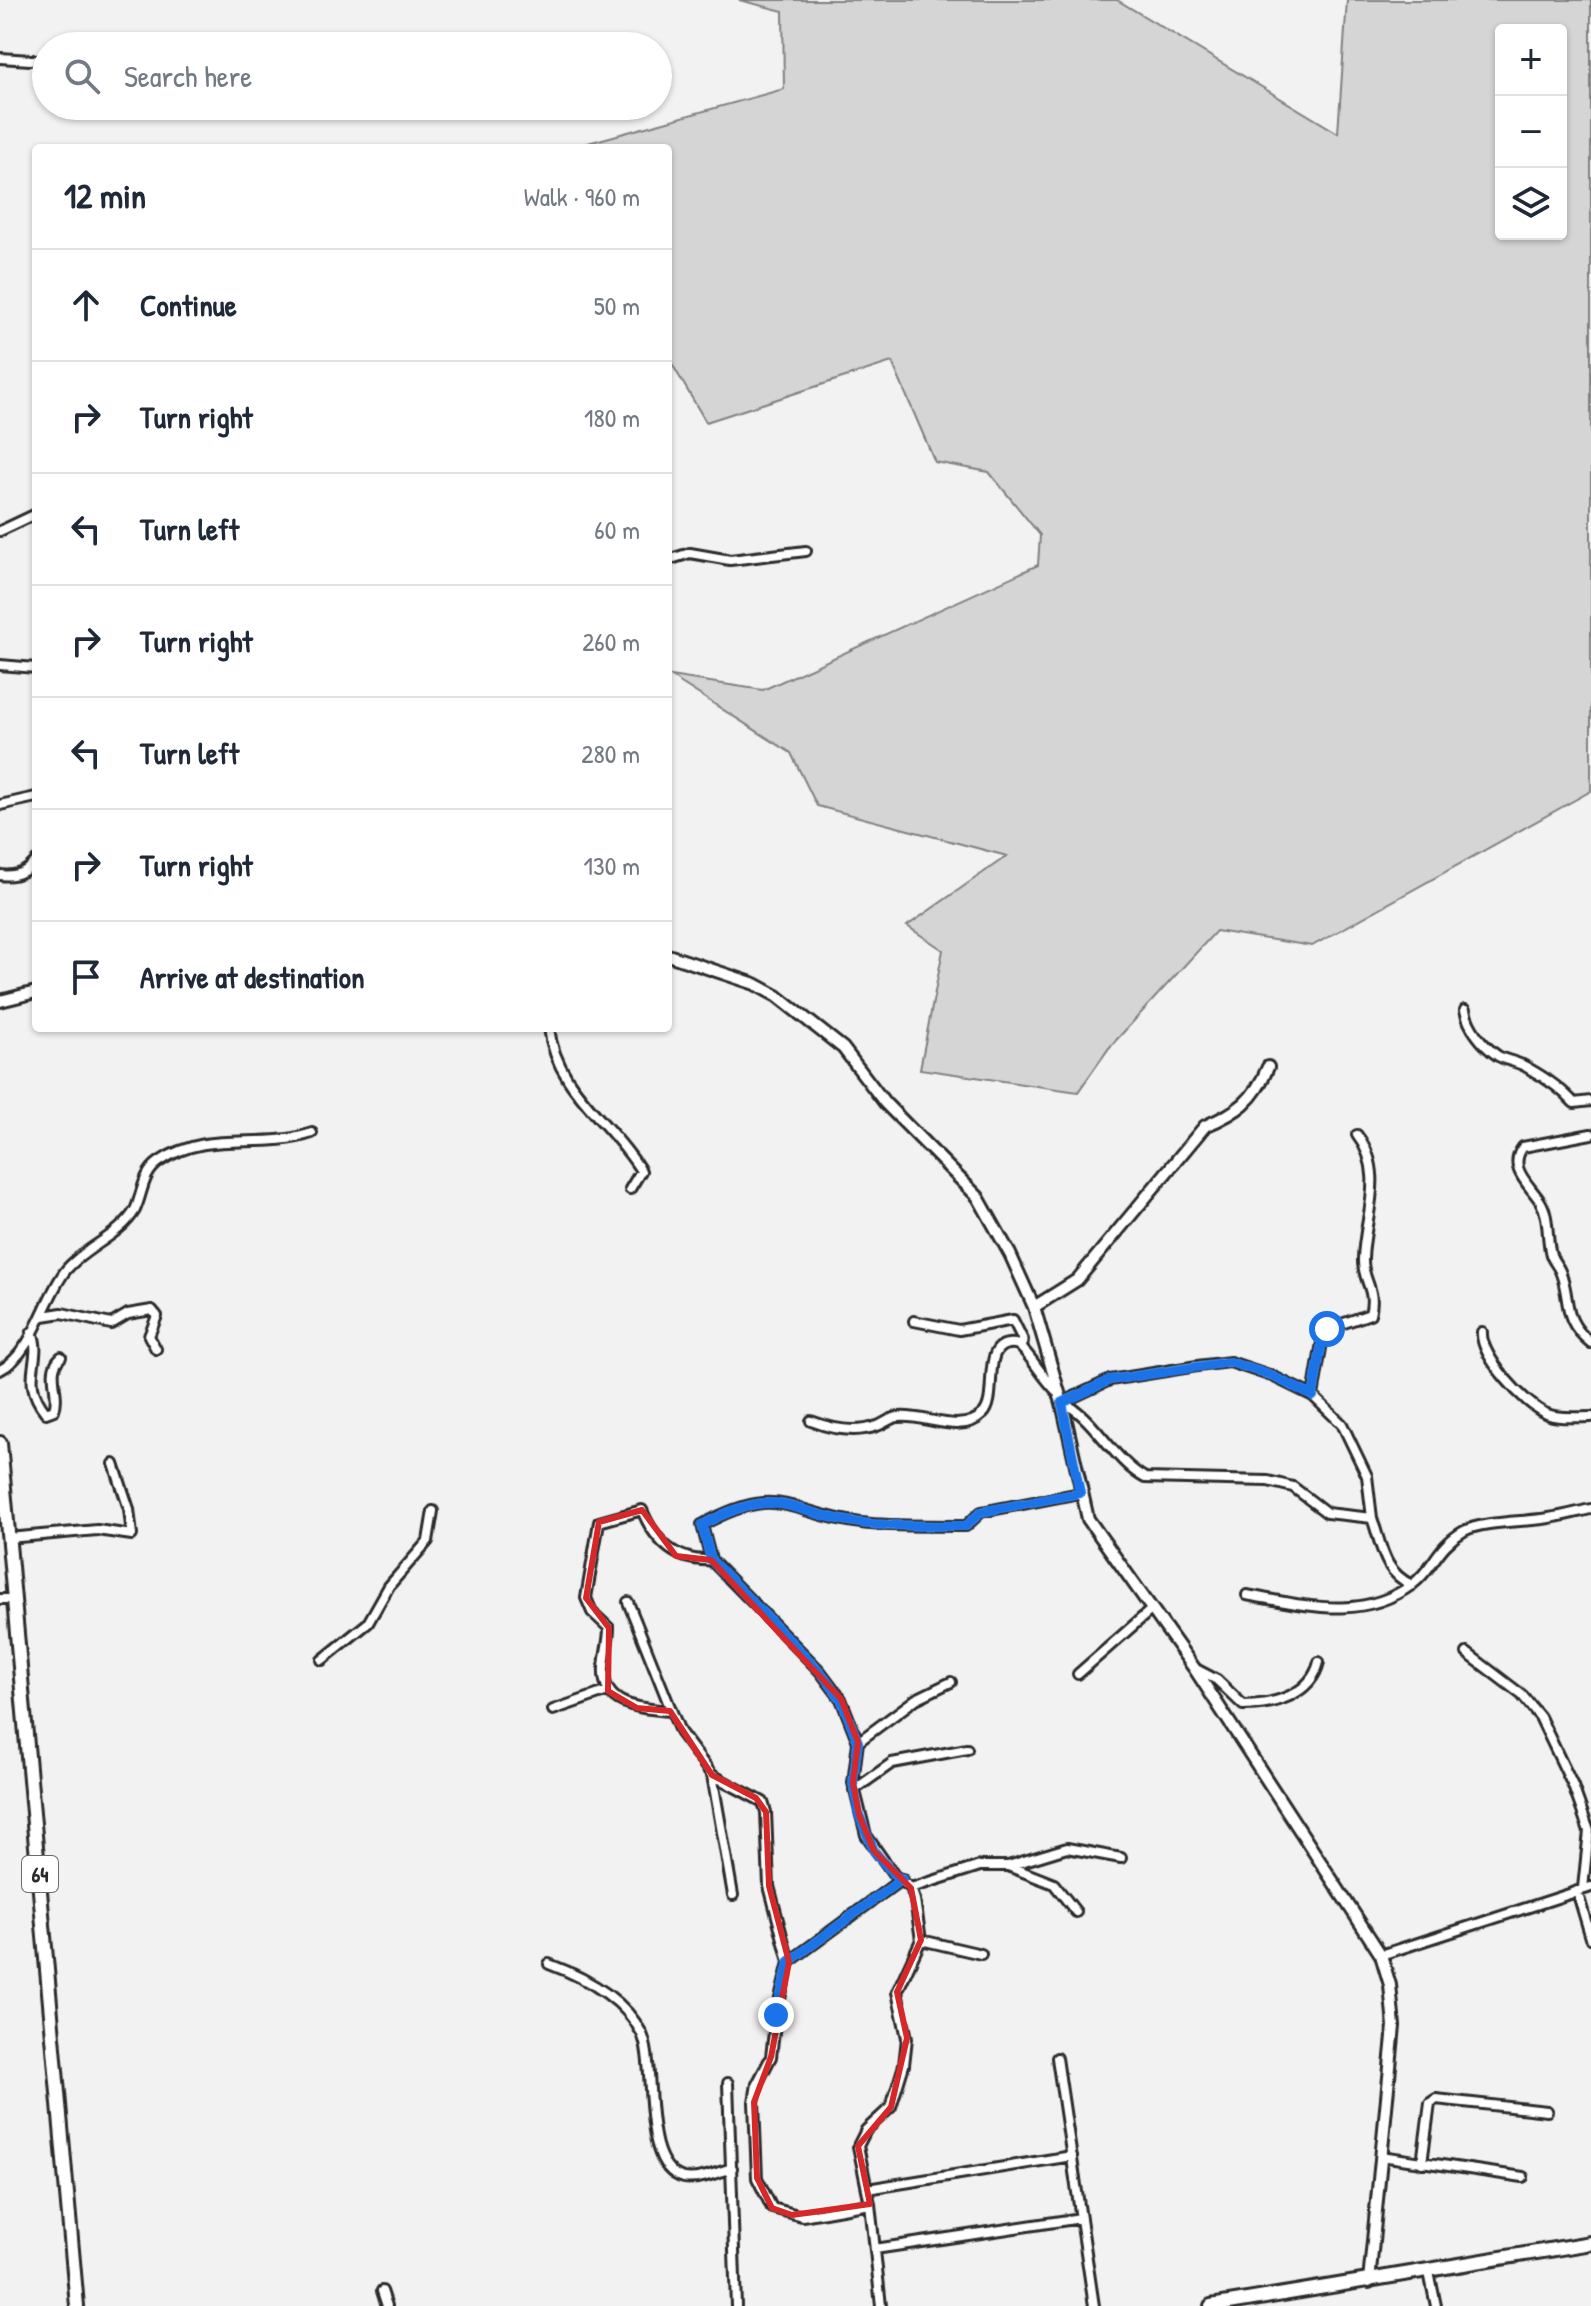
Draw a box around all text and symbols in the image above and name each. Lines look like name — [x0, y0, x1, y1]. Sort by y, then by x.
map controls — [1495, 24, 1567, 240]
button: + — [1495, 24, 1567, 96]
search box — [32, 32, 672, 120]
icon: search — [60, 54, 104, 98]
text: Search here — [124, 56, 252, 96]
button: − — [1495, 96, 1567, 168]
button: layers — [1495, 168, 1567, 240]
text: 12 min — [64, 173, 146, 219]
text: Walk · 960 m — [524, 179, 640, 214]
icon: ahead — [64, 283, 108, 327]
text: Continue — [140, 285, 237, 325]
text: 50 m — [594, 288, 640, 323]
icon: right — [64, 395, 108, 439]
text: Turn right — [140, 397, 253, 437]
text: 180 m — [584, 400, 640, 435]
icon: left — [64, 507, 108, 551]
text: Turn left — [140, 509, 239, 549]
text: 60 m — [594, 512, 640, 547]
icon: right — [64, 619, 108, 663]
text: Turn right — [140, 621, 253, 661]
text: 260 m — [582, 624, 640, 659]
icon: left — [64, 731, 108, 775]
text: Turn left — [140, 733, 239, 773]
text: 280 m — [581, 736, 640, 771]
icon: right — [64, 843, 108, 887]
text: Turn right — [140, 845, 253, 885]
text: 130 m — [584, 848, 640, 883]
icon: arrive — [64, 955, 108, 999]
text: Arrive at destination — [140, 957, 365, 997]
route start — [1309, 1311, 1345, 1347]
road number: 64 — [22, 1856, 58, 1892]
route end — [758, 1997, 794, 2033]

